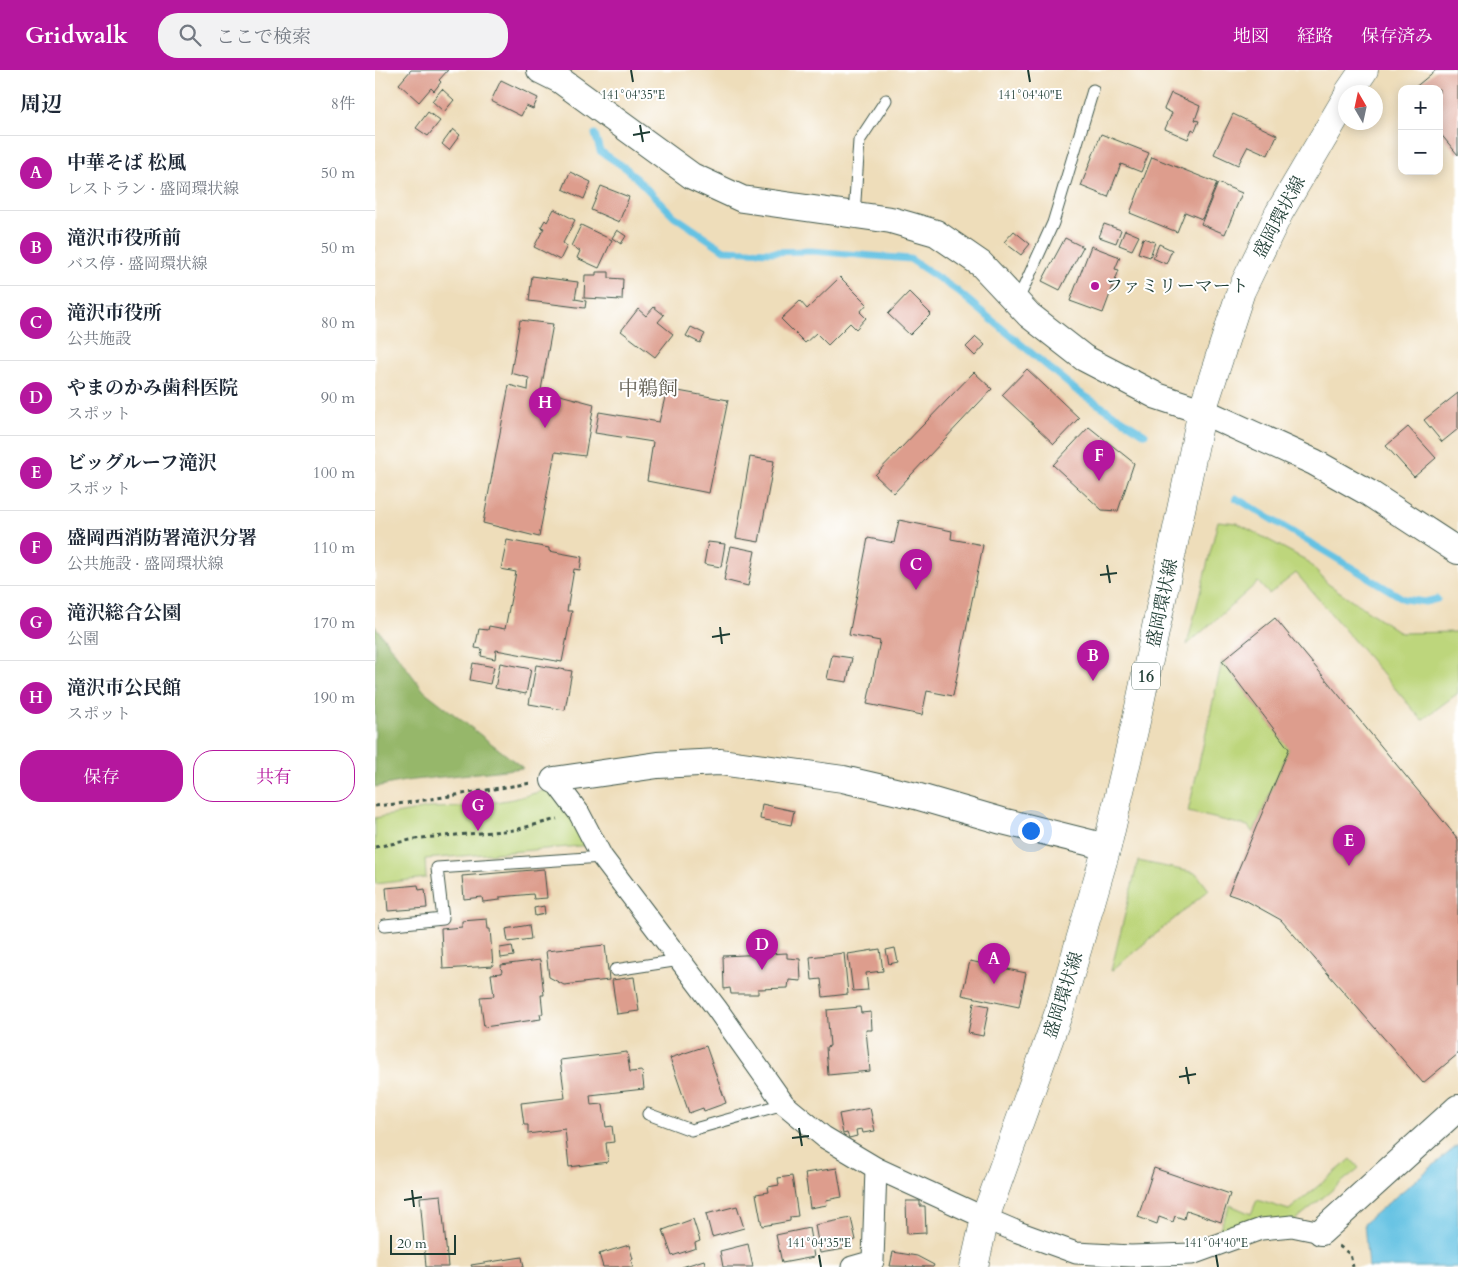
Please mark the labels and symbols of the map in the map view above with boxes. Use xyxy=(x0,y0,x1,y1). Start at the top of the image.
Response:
north arrow xyxy=(1338,85,1383,130)
text: 141°04'35"E xyxy=(601,87,665,103)
text: 141°04'40"E xyxy=(998,87,1062,103)
street label: 盛岡環状線 xyxy=(1247,172,1312,263)
place label: ファミリーマート xyxy=(1105,274,1249,299)
marker: ファミリーマート xyxy=(1089,280,1101,292)
district label: 中鵜飼 xyxy=(618,375,678,402)
pin: H xyxy=(529,387,561,428)
pin: F xyxy=(1083,440,1115,481)
pin: C xyxy=(900,549,932,590)
street label: 盛岡環状線 xyxy=(1141,556,1184,650)
pin: B xyxy=(1077,640,1109,681)
road number: 16 xyxy=(1132,662,1160,690)
pin: G xyxy=(462,790,494,831)
your location xyxy=(1018,818,1044,844)
pin: E xyxy=(1333,825,1365,866)
pin: D xyxy=(746,929,778,970)
pin: A xyxy=(978,943,1010,984)
street label: 盛岡環状線 xyxy=(1038,948,1089,1042)
scale bar xyxy=(390,1232,456,1255)
text: 141°04'35"E xyxy=(787,1235,851,1251)
text: 141°04'40"E xyxy=(1184,1235,1248,1251)

